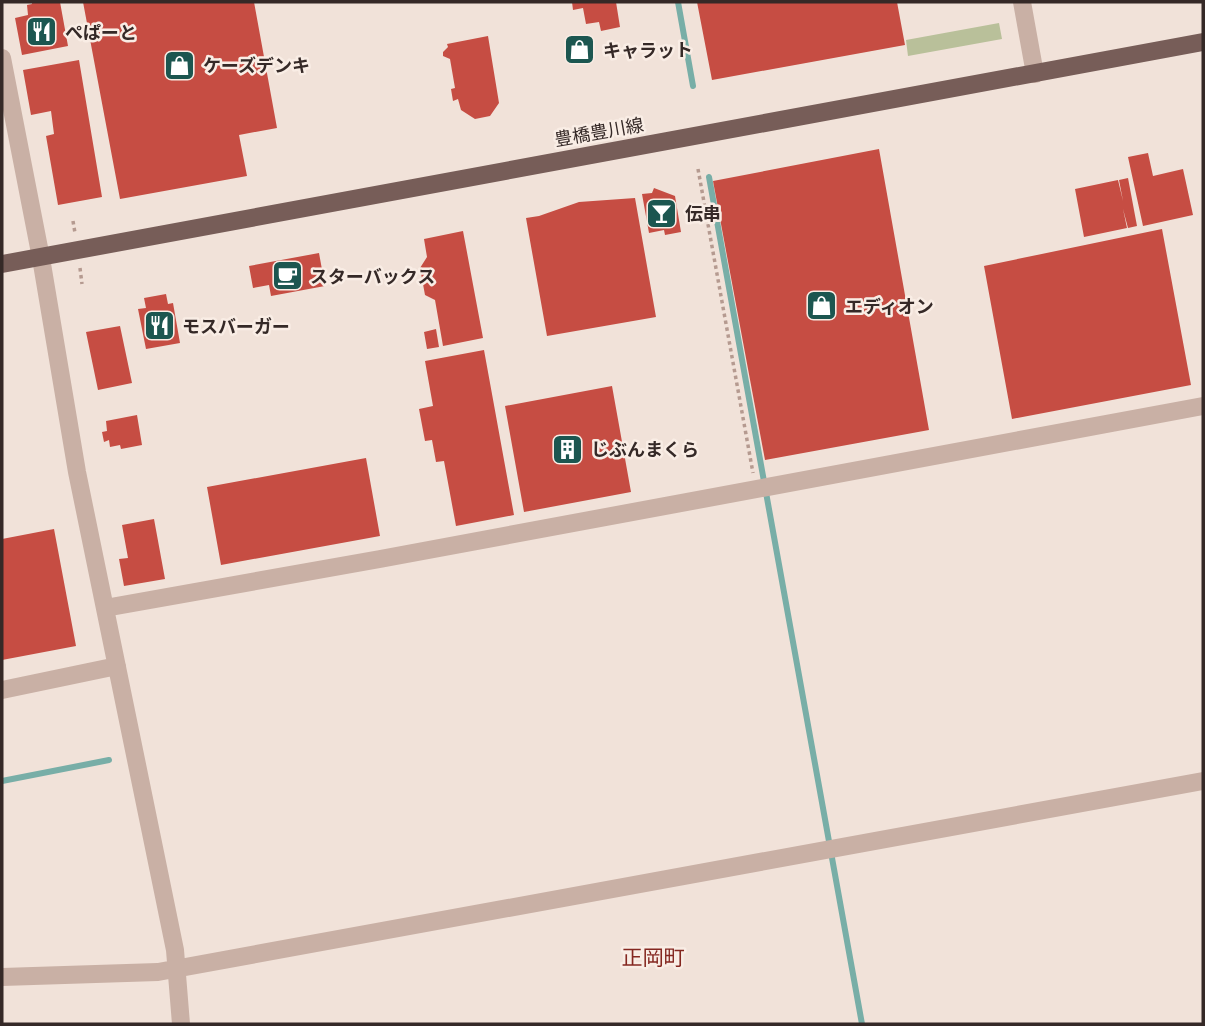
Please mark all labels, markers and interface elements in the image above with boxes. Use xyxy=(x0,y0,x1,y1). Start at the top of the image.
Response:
restaurant icon: ぺぱーと xyxy=(25,15,59,49)
place label: ぺぱーと xyxy=(65,19,137,46)
shop icon: キャラット xyxy=(563,33,597,67)
place label: キャラット xyxy=(603,37,693,64)
shop icon: ケーズデンキ xyxy=(163,48,197,82)
place label: ケーズデンキ xyxy=(203,52,310,79)
street label: 豊橋豊川線 xyxy=(552,111,646,153)
bar icon: 伝串 xyxy=(645,196,679,230)
place label: 伝串 xyxy=(685,200,721,227)
cafe icon: スターバックス xyxy=(270,259,304,293)
place label: スターバックス xyxy=(310,263,435,290)
shop icon: エディオン xyxy=(805,289,839,323)
place label: エディオン xyxy=(845,293,934,320)
restaurant icon: モスバーガー xyxy=(142,309,176,343)
place label: モスバーガー xyxy=(182,313,290,340)
building icon: じぶんまくら xyxy=(551,432,585,466)
place label: じぶんまくら xyxy=(591,436,699,463)
district label: 正岡町 xyxy=(622,941,685,973)

